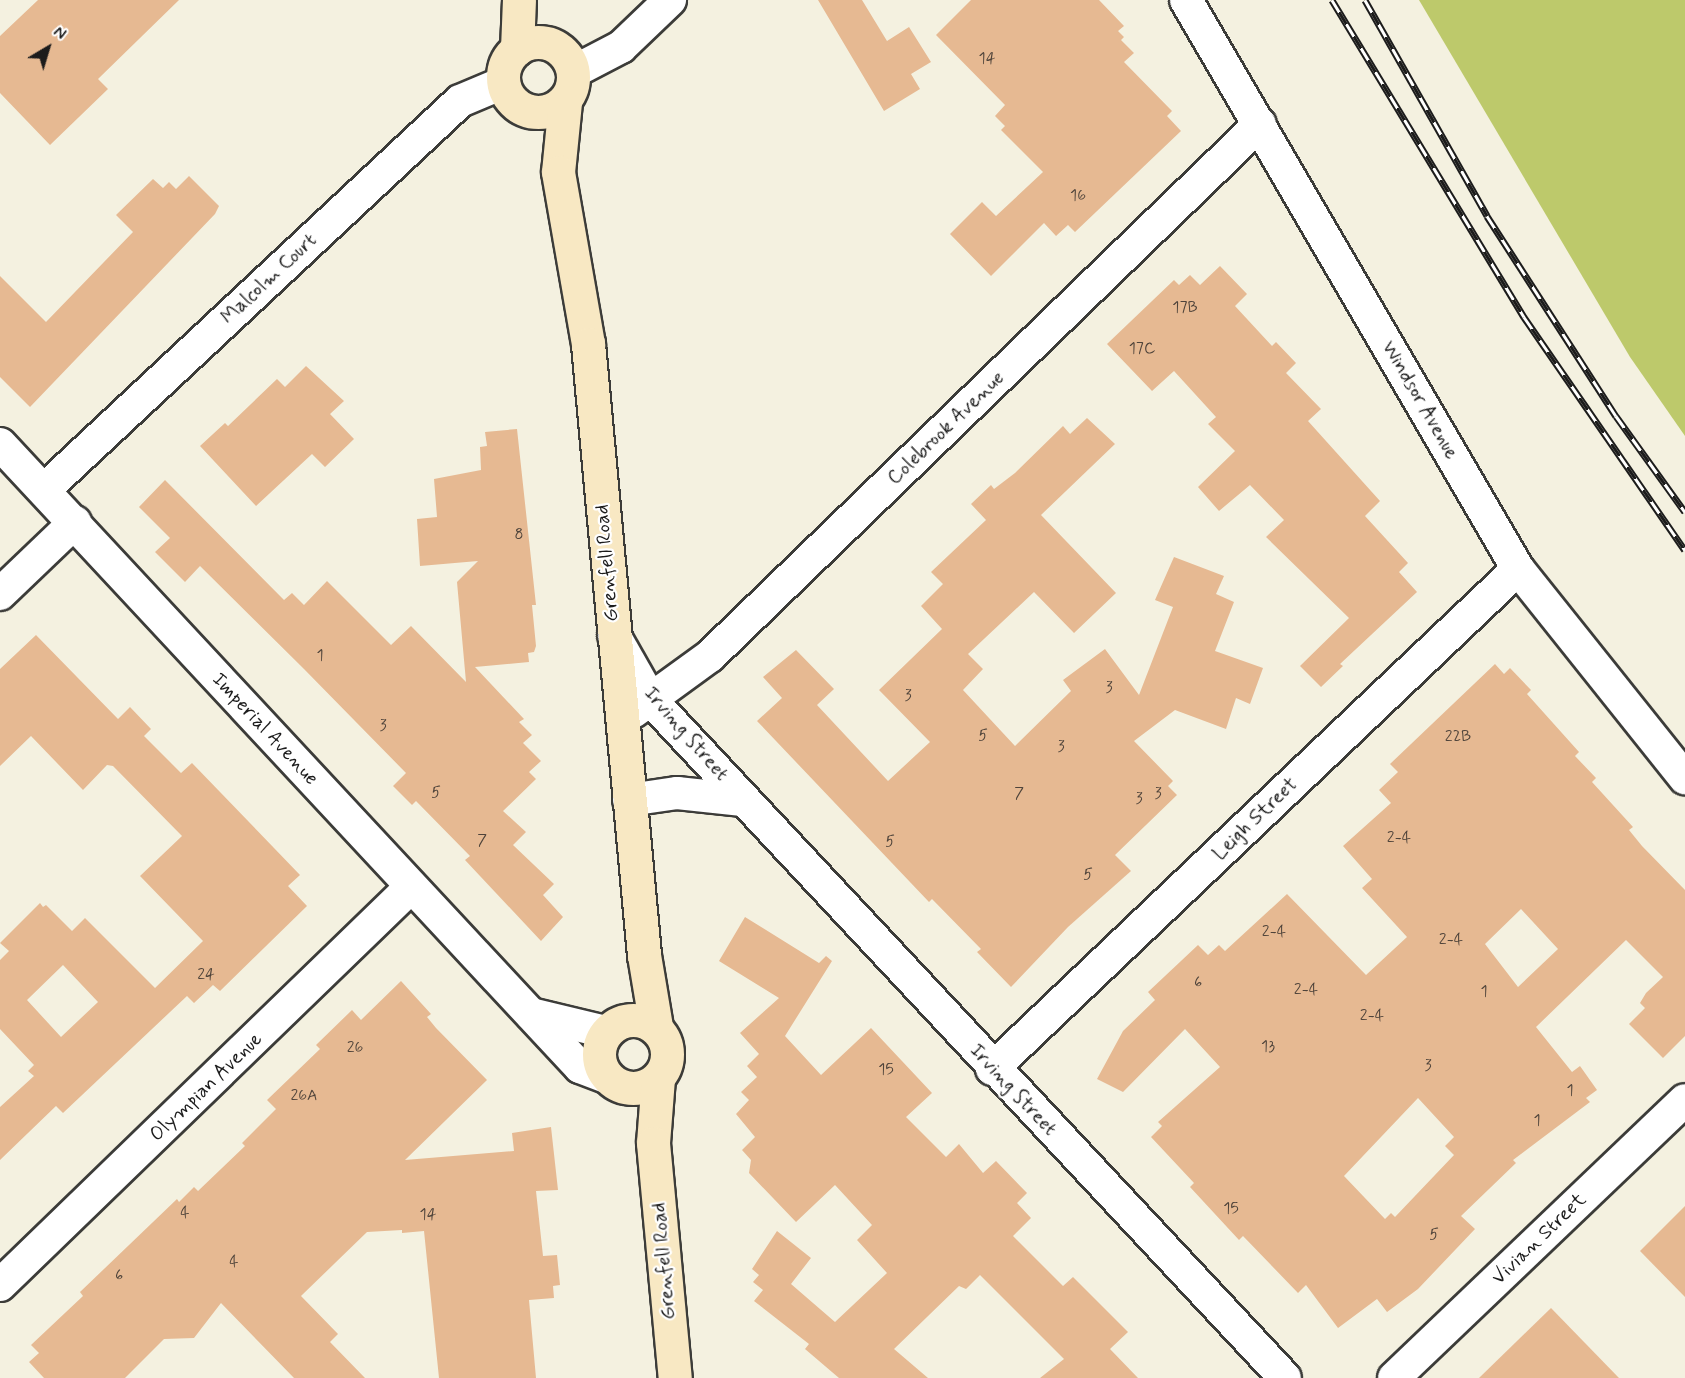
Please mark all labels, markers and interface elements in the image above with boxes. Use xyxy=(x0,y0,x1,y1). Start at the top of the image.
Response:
north arrow xyxy=(18,18,78,78)
text: N xyxy=(49,22,70,45)
house number: 14 xyxy=(979,49,995,69)
house number: 16 xyxy=(1070,186,1086,206)
street label: Malcolm Court xyxy=(215,227,323,331)
house number: 17B xyxy=(1172,298,1198,318)
street label: Windsor Avenue xyxy=(1375,334,1465,466)
house number: 17C xyxy=(1129,339,1155,359)
street label: Colebrook Avenue xyxy=(883,367,1009,489)
street label: Grenfell Road xyxy=(590,503,624,623)
house number: 8 xyxy=(514,525,524,545)
house number: 1 xyxy=(316,646,324,666)
street label: Imperial Avenue xyxy=(208,669,322,789)
house number: 3 xyxy=(1105,678,1113,698)
street label: Irving Street xyxy=(637,681,735,787)
house number: 3 xyxy=(904,686,912,706)
house number: 3 xyxy=(379,716,387,736)
house number: 5 xyxy=(978,726,988,746)
house number: 22B xyxy=(1445,727,1471,747)
house number: 3 xyxy=(1057,737,1065,757)
street label: Leigh Street xyxy=(1208,773,1302,865)
house number: 5 xyxy=(431,783,441,803)
house number: 7 xyxy=(1014,784,1024,804)
house number: 3 xyxy=(1154,784,1162,804)
house number: 3 xyxy=(1135,789,1143,809)
house number: 2-4 xyxy=(1387,828,1411,848)
house number: 7 xyxy=(477,831,487,851)
house number: 5 xyxy=(885,832,895,852)
house number: 5 xyxy=(1083,865,1093,885)
house number: 2-4 xyxy=(1262,922,1286,942)
house number: 2-4 xyxy=(1439,930,1463,950)
house number: 24 xyxy=(197,965,215,985)
house number: 6 xyxy=(1194,973,1202,993)
house number: 2-4 xyxy=(1294,980,1318,1000)
house number: 1 xyxy=(1480,982,1488,1002)
house number: 2-4 xyxy=(1360,1006,1384,1026)
street label: Olympian Avenue xyxy=(143,1026,269,1148)
house number: 13 xyxy=(1261,1037,1275,1057)
house number: 26 xyxy=(347,1038,363,1058)
street label: Irving Street xyxy=(963,1038,1063,1142)
house number: 3 xyxy=(1424,1056,1432,1076)
house number: 15 xyxy=(878,1060,894,1080)
house number: 1 xyxy=(1566,1081,1574,1101)
house number: 26A xyxy=(290,1086,318,1106)
house number: 1 xyxy=(1533,1111,1541,1131)
street label: Vivian Street xyxy=(1487,1188,1591,1290)
house number: 15 xyxy=(1223,1199,1239,1219)
street label: Grenfell Road xyxy=(647,1201,681,1321)
house number: 4 xyxy=(180,1203,190,1223)
house number: 14 xyxy=(420,1205,436,1225)
house number: 5 xyxy=(1429,1225,1439,1245)
house number: 4 xyxy=(229,1252,239,1272)
house number: 6 xyxy=(115,1266,123,1286)

